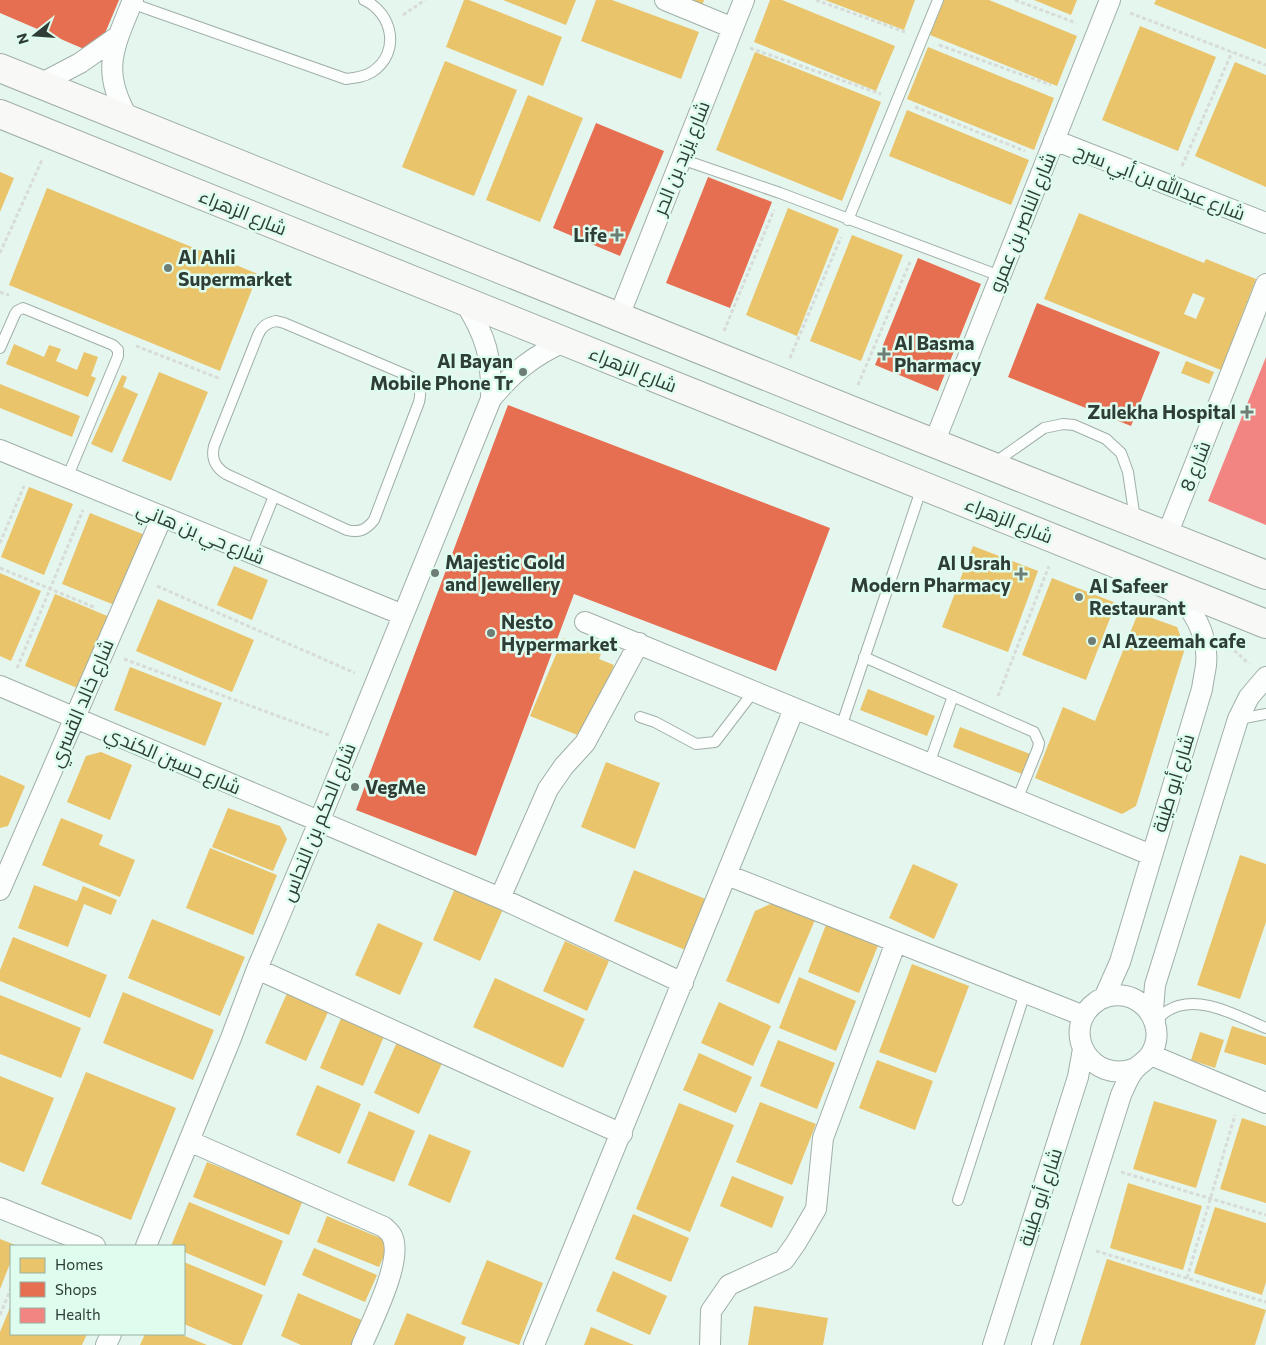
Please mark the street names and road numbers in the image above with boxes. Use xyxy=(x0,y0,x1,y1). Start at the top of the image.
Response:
street label: شارع يزيد بن الحر xyxy=(647,97,717,220)
street label: شارع عبدالله بن أبي سرح xyxy=(1070,138,1249,228)
street label: شارع الناصر بن عمرو xyxy=(983,149,1063,296)
street label: شارع الزهراء xyxy=(195,184,290,242)
street label: شارع الزهراء xyxy=(585,341,680,399)
street label: شارع 8 xyxy=(1174,437,1217,495)
street label: شارع الزهراء xyxy=(961,492,1056,550)
street label: شارع حي بن هاني xyxy=(132,496,269,572)
street label: شارع خالد القسري xyxy=(43,635,122,772)
street label: شارع حسين الكندي xyxy=(100,721,245,802)
street label: شارع أبو طينة xyxy=(1147,731,1201,836)
street label: شارع الحكم بن النحاس xyxy=(275,739,363,906)
street label: شارع أبو طينة xyxy=(1013,1145,1069,1250)

